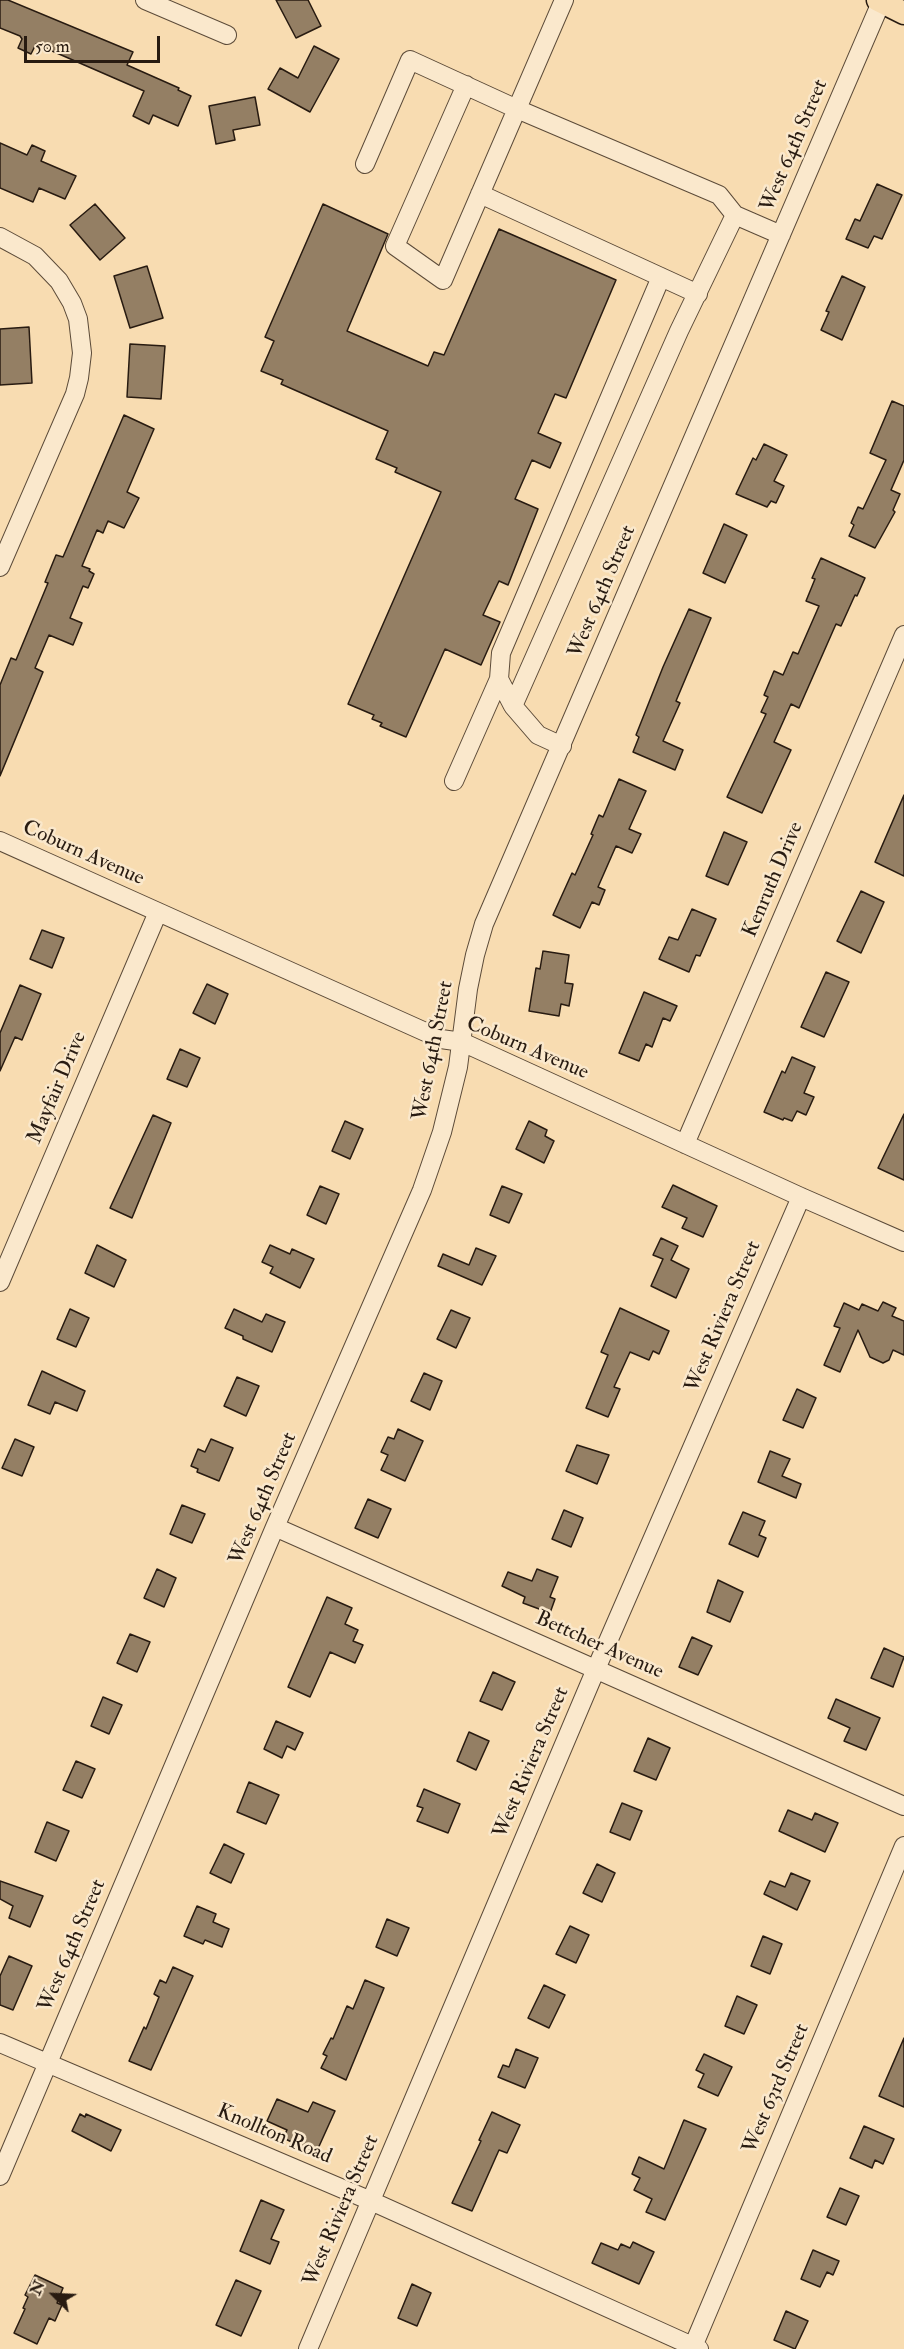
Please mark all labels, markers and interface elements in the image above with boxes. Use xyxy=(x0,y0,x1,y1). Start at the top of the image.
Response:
scale bar xyxy=(27,24,164,62)
text: 50 m xyxy=(35,35,70,58)
street label: West 64th Street xyxy=(756,76,834,216)
street label: West 64th Street xyxy=(564,522,642,662)
street label: Coburn Avenue xyxy=(18,816,148,892)
street label: Kenruth Drive xyxy=(738,818,810,942)
street label: West 64th Street xyxy=(408,979,460,1123)
street label: Coburn Avenue xyxy=(462,1012,592,1086)
street label: Mayfair Drive xyxy=(23,1028,93,1148)
street label: West Riviera Street xyxy=(681,1237,767,1397)
street label: West 64th Street xyxy=(225,1429,303,1569)
street label: Bettcher Avenue xyxy=(531,1607,667,1685)
street label: West Riviera Street xyxy=(489,1683,575,1843)
street label: West 64th Street xyxy=(34,1876,112,2016)
street label: West 63rd Street xyxy=(738,2020,816,2158)
street label: Knollton Road xyxy=(213,2100,335,2170)
street label: West Riviera Street xyxy=(299,2131,385,2291)
north arrow xyxy=(24,2265,84,2325)
text: N xyxy=(26,2277,50,2298)

